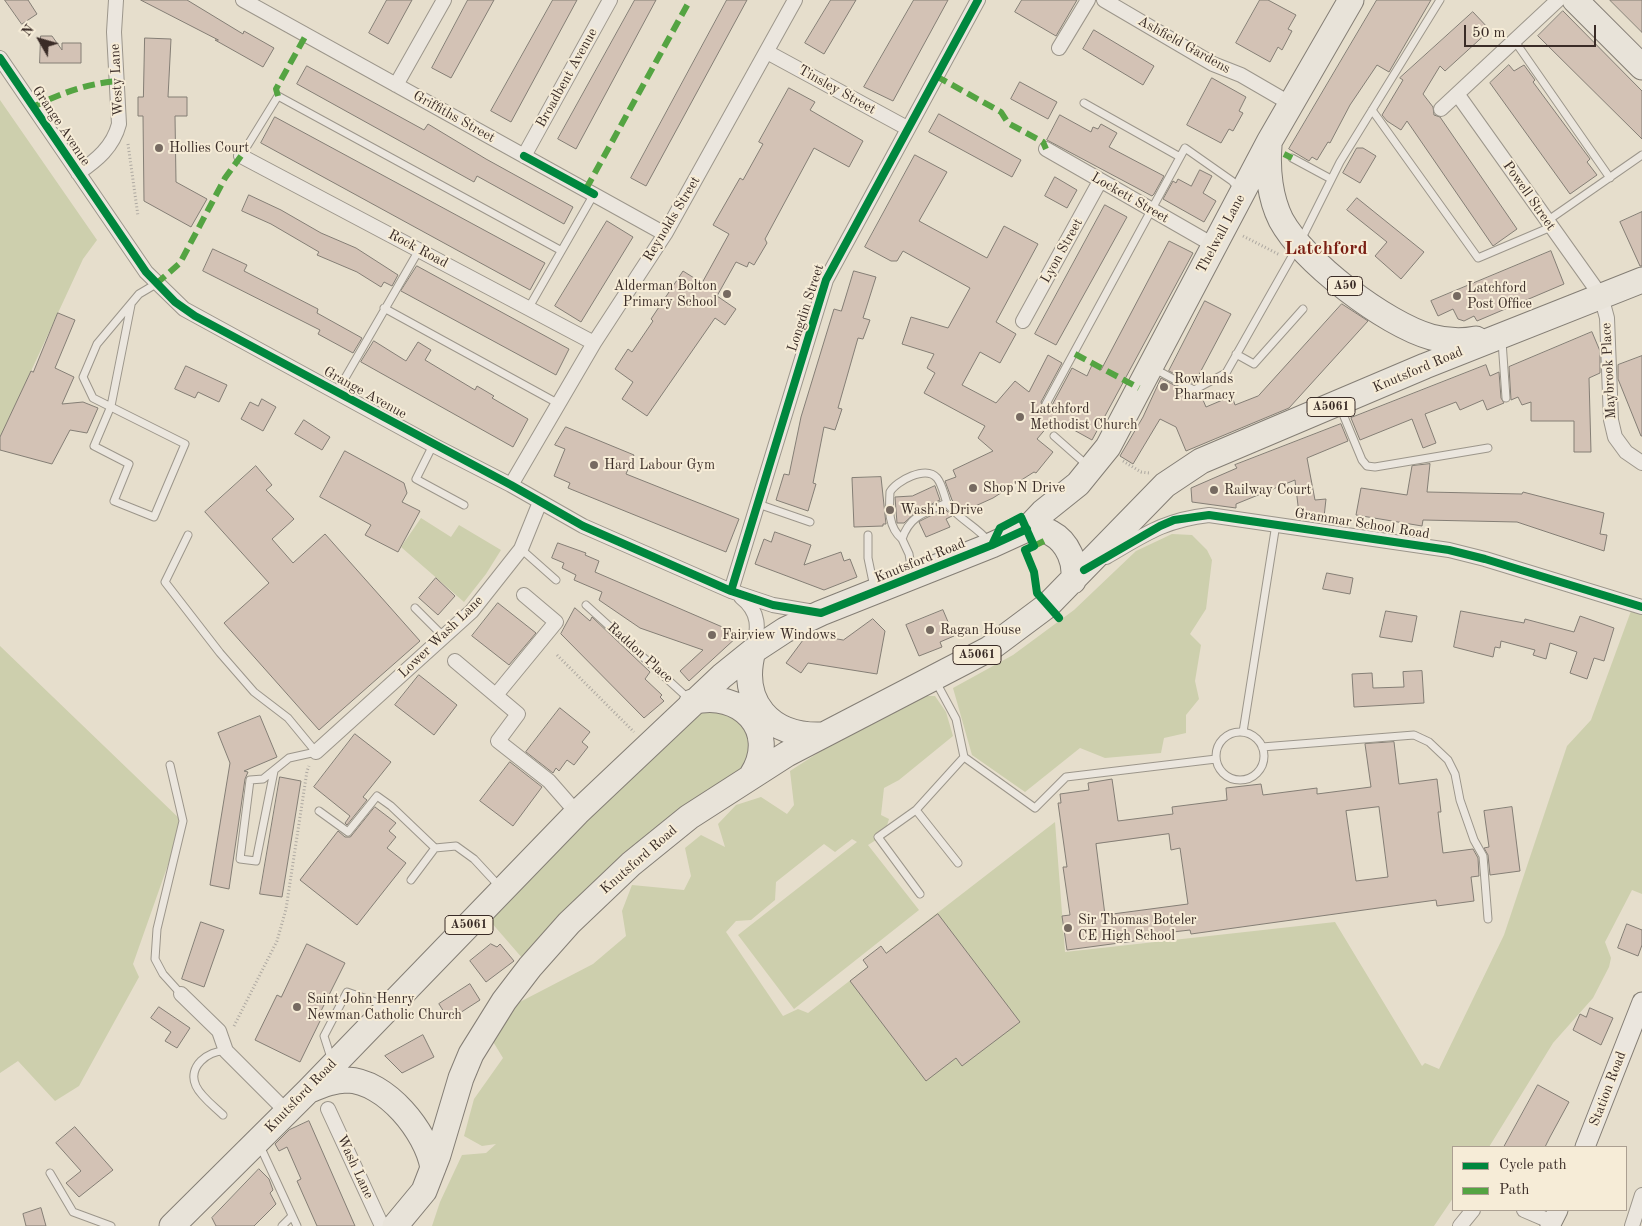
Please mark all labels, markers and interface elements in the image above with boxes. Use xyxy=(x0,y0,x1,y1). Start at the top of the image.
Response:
street label: Ashfield Gardens xyxy=(1135,13,1233,77)
north arrow xyxy=(15,15,65,65)
scale bar xyxy=(1467,15,1600,47)
text: N xyxy=(19,22,37,39)
street label: Broadbent Avenue xyxy=(533,25,601,131)
text: 50 m xyxy=(1472,26,1506,41)
street label: Westy Lane xyxy=(107,43,127,117)
street label: Tinsley Street xyxy=(795,62,879,118)
street label: Grange Avenue xyxy=(28,83,94,169)
street label: Griffiths Street xyxy=(410,88,498,146)
place label: Hollies Court xyxy=(169,140,249,156)
marker: Hollies Court xyxy=(153,142,165,154)
street label: Powell Street xyxy=(1499,158,1559,234)
street label: Lockett Street xyxy=(1088,169,1172,227)
street label: Reynolds Street xyxy=(640,173,704,265)
street label: Thelwall Lane xyxy=(1193,192,1249,276)
street label: Lyon Street xyxy=(1037,216,1087,286)
street label: Rock Road xyxy=(385,226,451,272)
district label: Latchford xyxy=(1284,238,1368,260)
street label: Longdin Street xyxy=(784,262,828,354)
road number: A50 xyxy=(1328,276,1362,296)
place label: Alderman Bolton Primary School xyxy=(614,278,717,310)
place label: Latchford Post Office xyxy=(1467,280,1532,312)
marker: Alderman Bolton Primary School xyxy=(721,288,733,300)
marker: Latchford Post Office xyxy=(1451,290,1463,302)
street label: Maybrook Place xyxy=(1598,322,1620,420)
street label: Knutsford Road xyxy=(1370,343,1466,397)
street label: Grange Avenue xyxy=(320,363,410,423)
place label: Rowlands Pharmacy xyxy=(1174,371,1235,404)
marker: Rowlands Pharmacy xyxy=(1158,381,1170,393)
road number: A5061 xyxy=(1307,398,1355,417)
place label: Latchford Methodist Church xyxy=(1030,401,1138,434)
marker: Latchford Methodist Church xyxy=(1014,411,1026,423)
place label: Hard Labour Gym xyxy=(604,457,715,473)
marker: Hard Labour Gym xyxy=(588,459,600,471)
place label: Shop'N Drive xyxy=(983,480,1065,496)
marker: Shop'N Drive xyxy=(967,482,979,494)
place label: Railway Court xyxy=(1224,482,1311,498)
marker: Railway Court xyxy=(1208,484,1220,496)
place label: Wash'n Drive xyxy=(900,502,983,518)
marker: Wash'n Drive xyxy=(884,504,896,516)
street label: Grammar School Road xyxy=(1293,505,1431,543)
street label: Knutsford Road xyxy=(872,535,968,587)
street label: Lower Wash Lane xyxy=(395,592,487,682)
street label: Raddon Place xyxy=(604,619,676,687)
place label: Ragan House xyxy=(940,622,1021,638)
marker: Ragan House xyxy=(924,624,936,636)
place label: Fairview Windows xyxy=(722,627,836,643)
marker: Fairview Windows xyxy=(706,629,718,641)
road number: A5061 xyxy=(953,646,1001,664)
street label: Knutsford Road xyxy=(597,822,681,898)
place label: Sir Thomas Boteler CE High School xyxy=(1078,912,1197,944)
road number: A5061 xyxy=(445,916,493,934)
marker: Sir Thomas Boteler CE High School xyxy=(1062,922,1074,934)
place label: Saint John Henry Newman Catholic Church xyxy=(307,991,462,1024)
marker: Saint John Henry Newman Catholic Church xyxy=(291,1001,303,1013)
street label: Station Road xyxy=(1586,1049,1630,1129)
street label: Knutsford Road xyxy=(262,1056,340,1136)
street label: Wash Lane xyxy=(333,1132,377,1202)
legend xyxy=(1452,1146,1627,1211)
text: Cycle path xyxy=(1499,1158,1567,1173)
text: Path xyxy=(1499,1183,1529,1198)

